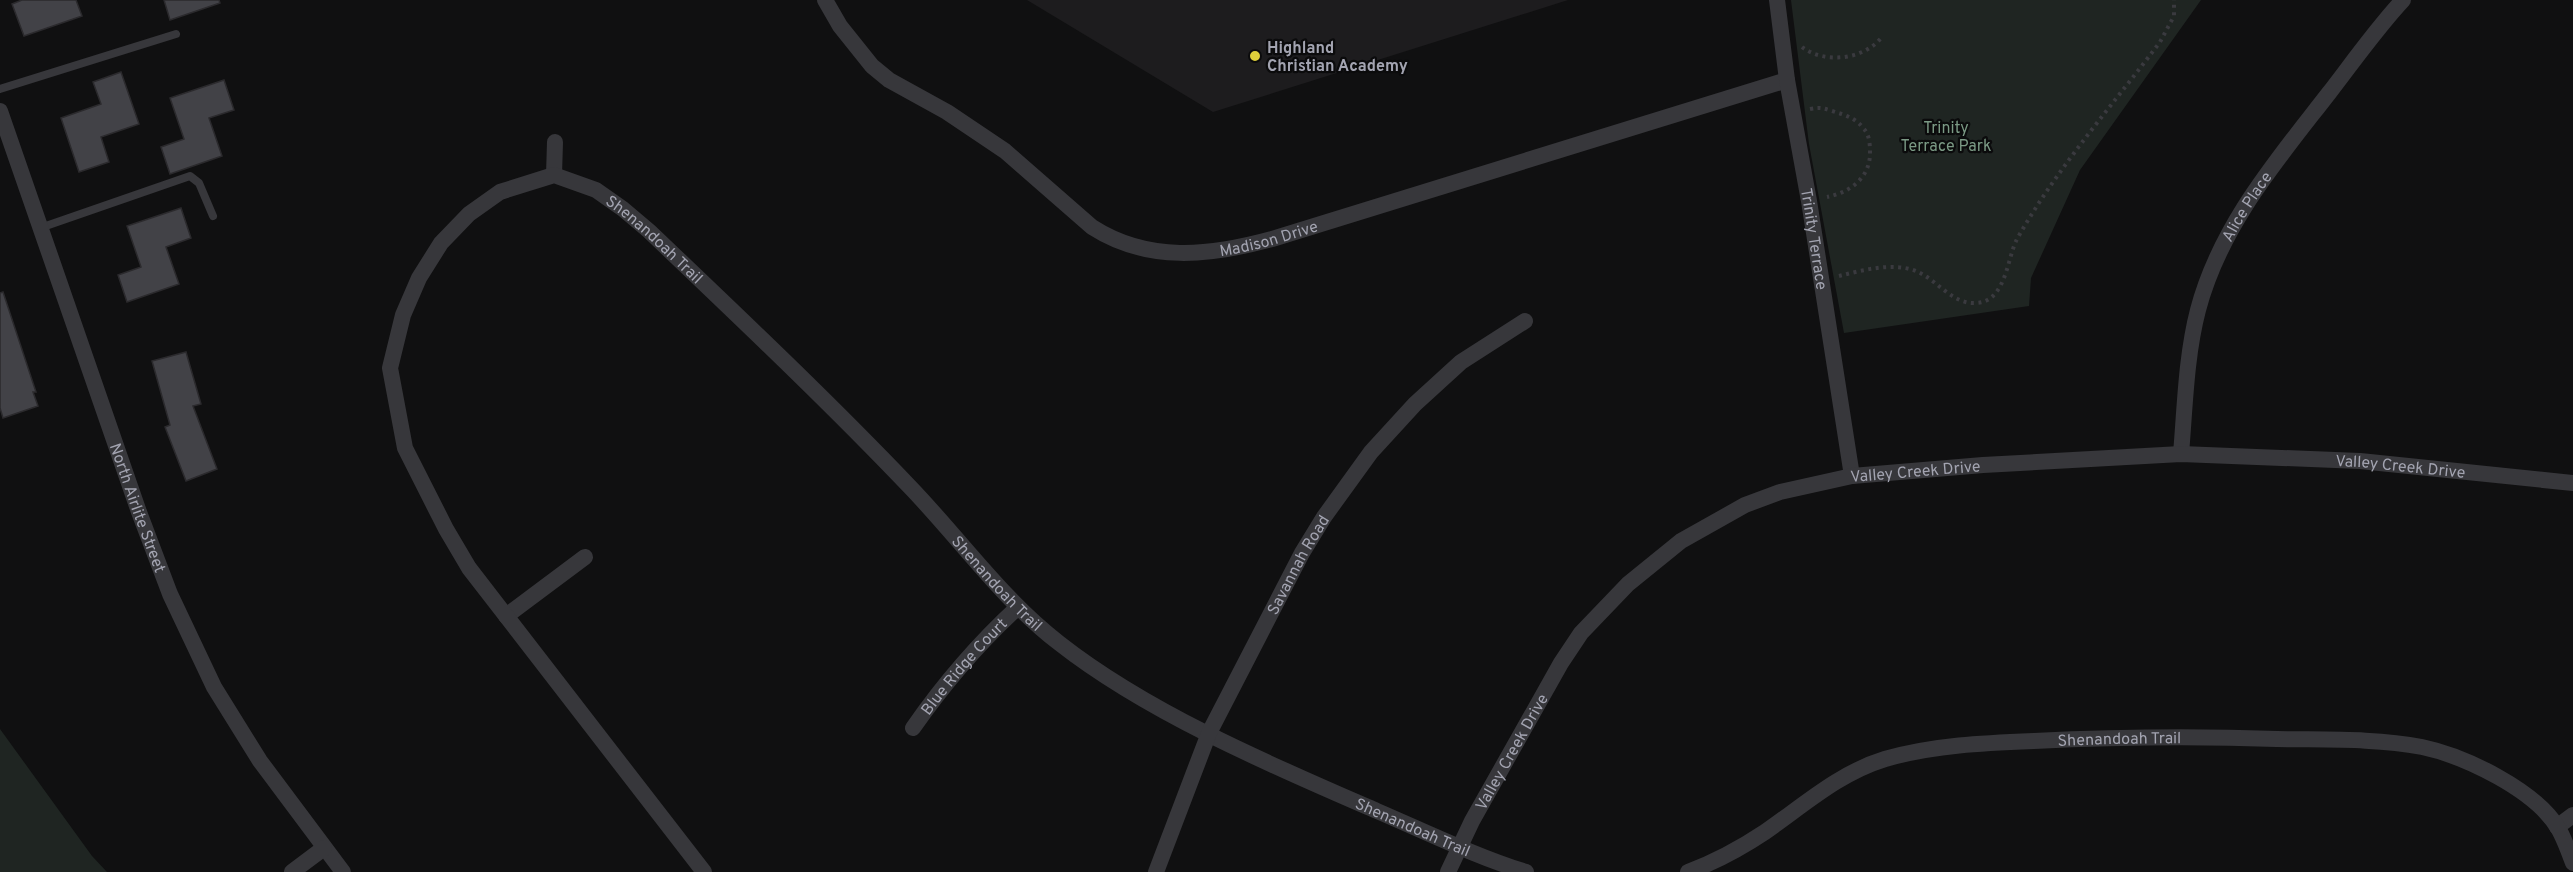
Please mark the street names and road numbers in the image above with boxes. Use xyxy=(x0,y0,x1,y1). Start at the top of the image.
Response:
street label: Alice Place xyxy=(2218,168,2277,246)
street label: Trinity Terrace xyxy=(1795,187,1831,292)
street label: Shenandoah Trail xyxy=(601,192,706,289)
street label: Madison Drive xyxy=(1218,217,1321,262)
street label: North Airlite Street xyxy=(104,441,169,576)
street label: Valley Creek Drive xyxy=(2335,452,2466,484)
street label: Valley Creek Drive xyxy=(1850,457,1981,488)
street label: Savannah Road xyxy=(1264,512,1335,619)
street label: Shenandoah Trail xyxy=(946,532,1046,637)
street label: Blue Ridge Court xyxy=(918,615,1012,720)
street label: Valley Creek Drive xyxy=(1472,691,1554,814)
street label: Shenandoah Trail xyxy=(2057,729,2181,752)
street label: Shenandoah Trail xyxy=(1352,795,1473,862)

